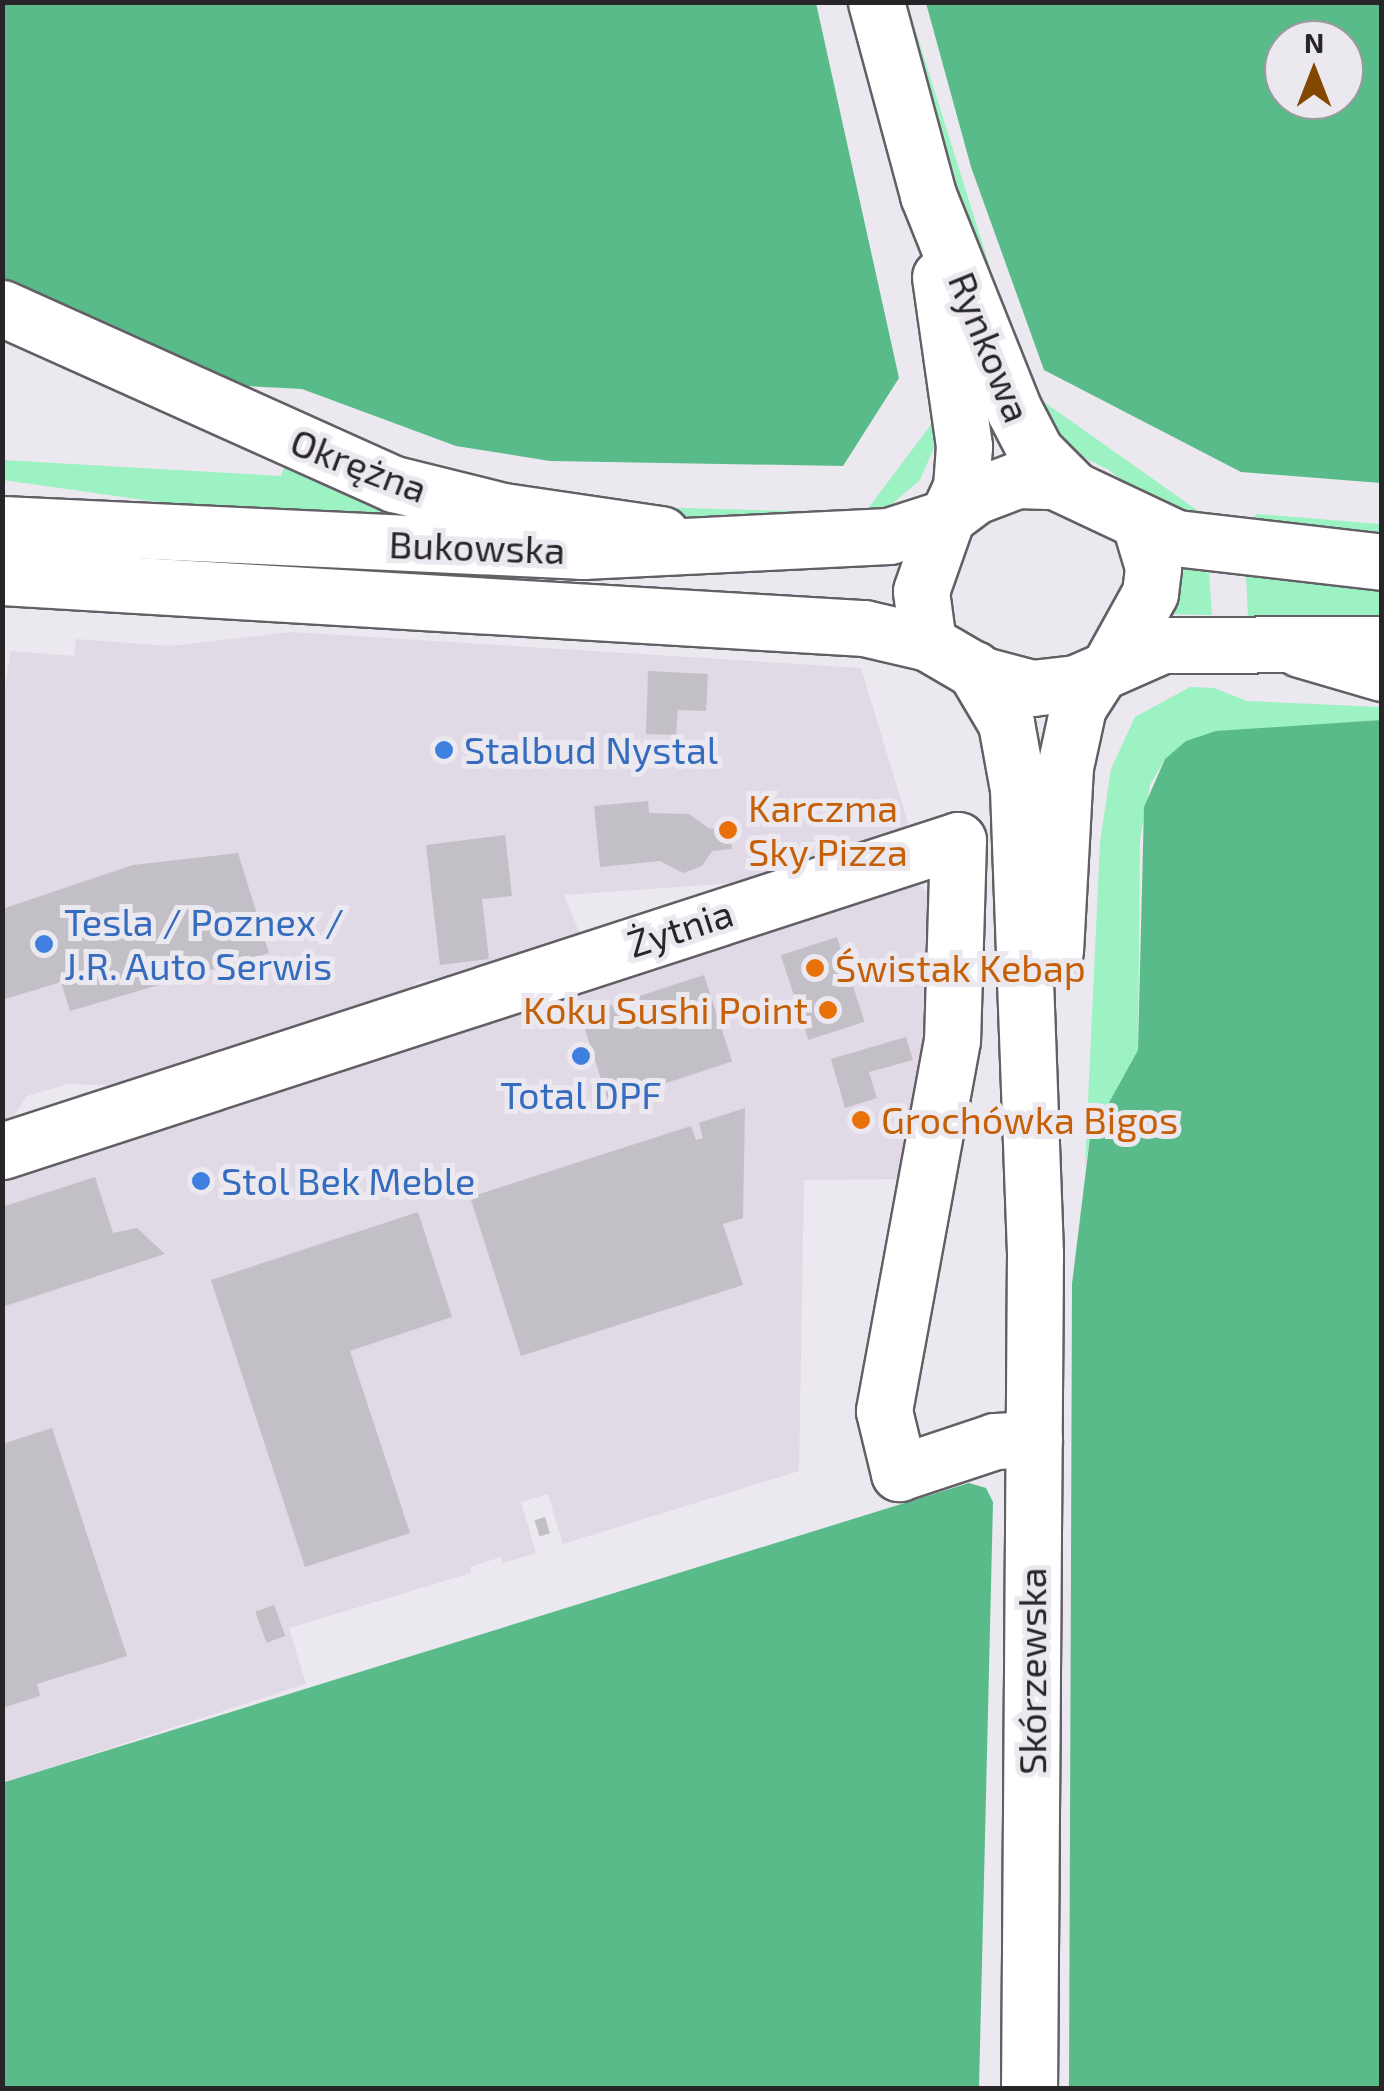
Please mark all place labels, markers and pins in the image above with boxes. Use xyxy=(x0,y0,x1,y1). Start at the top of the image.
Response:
place label: Stalbud Nystal xyxy=(464,727,718,773)
marker: Stalbud Nystal xyxy=(433,739,455,761)
place label: Karczma Sky Pizza xyxy=(748,785,909,874)
marker: Karczma Sky Pizza xyxy=(717,819,739,841)
place label: Tesla / Poznex / J.R. Auto Serwis xyxy=(64,899,344,988)
marker: Tesla / Poznex / J.R. Auto Serwis xyxy=(33,933,55,955)
place label: Świstak Kebap xyxy=(835,945,1086,991)
marker: Świstak Kebap xyxy=(804,957,826,979)
place label: Koku Sushi Point xyxy=(523,987,808,1033)
marker: Koku Sushi Point xyxy=(817,999,839,1021)
marker: Total DPF xyxy=(570,1045,592,1067)
place label: Total DPF xyxy=(500,1072,662,1118)
place label: Grochówka Bigos xyxy=(881,1097,1178,1143)
marker: Grochówka Bigos xyxy=(850,1109,872,1131)
place label: Stol Bek Meble xyxy=(221,1158,477,1204)
marker: Stol Bek Meble xyxy=(190,1170,212,1192)

